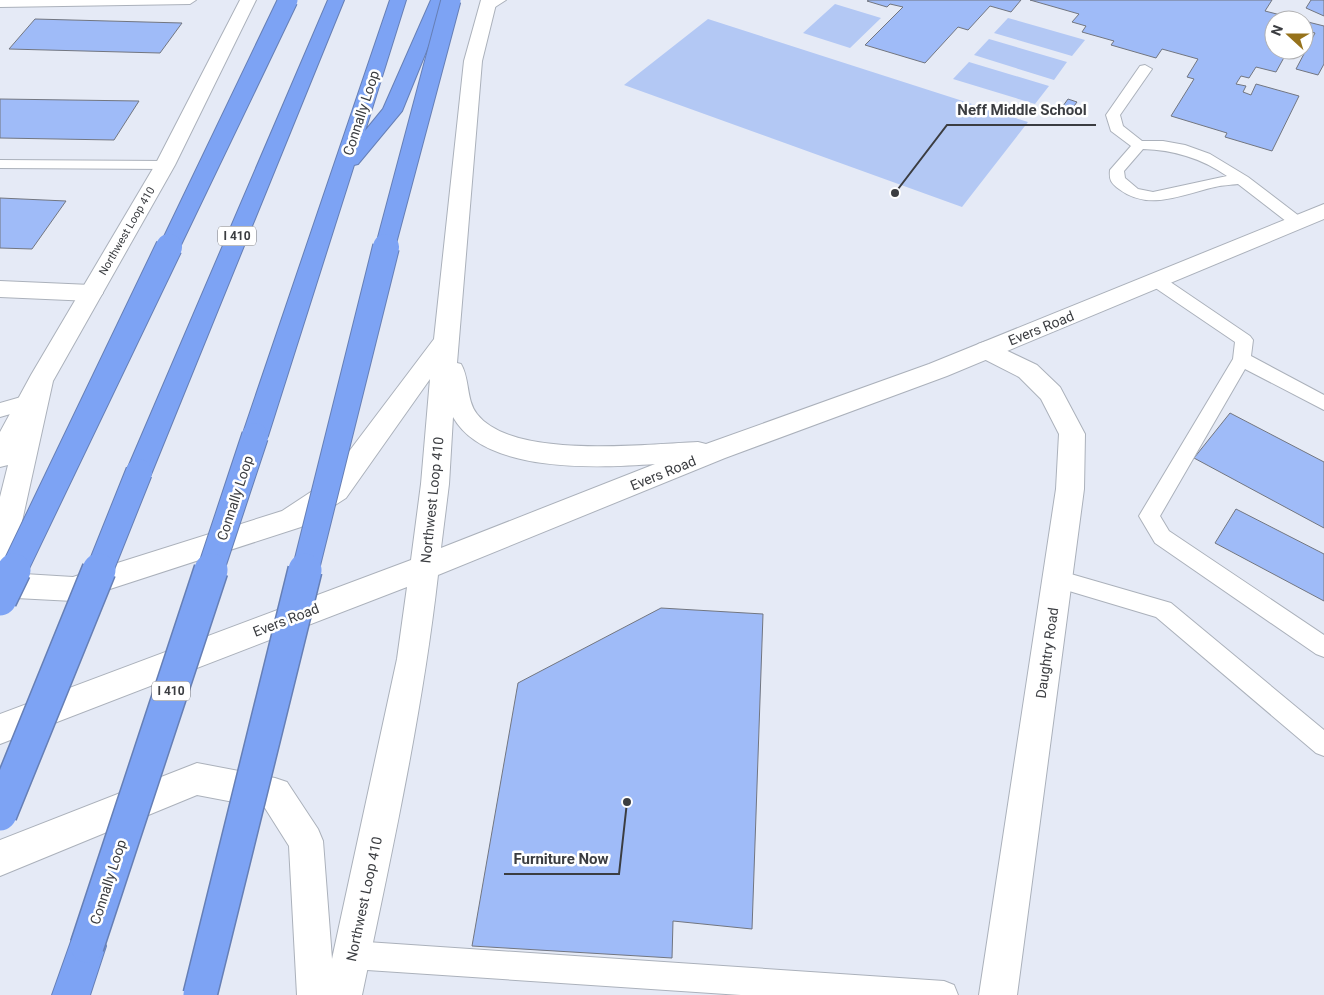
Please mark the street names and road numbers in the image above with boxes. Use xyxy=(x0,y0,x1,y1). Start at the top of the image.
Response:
street label: Connally Loop xyxy=(340,68,382,158)
street label: Northwest Loop 410 xyxy=(96,185,158,277)
road number: I 410 xyxy=(218,227,256,246)
street label: Evers Road xyxy=(1006,308,1076,348)
street label: Northwest Loop 410 xyxy=(417,436,447,564)
street label: Connally Loop xyxy=(214,453,256,543)
street label: Evers Road xyxy=(628,453,698,493)
street label: Evers Road xyxy=(251,600,321,640)
street label: Daughtry Road xyxy=(1033,606,1061,700)
road number: I 410 xyxy=(152,681,190,700)
street label: Northwest Loop 410 xyxy=(343,835,385,963)
street label: Connally Loop xyxy=(87,837,129,927)

